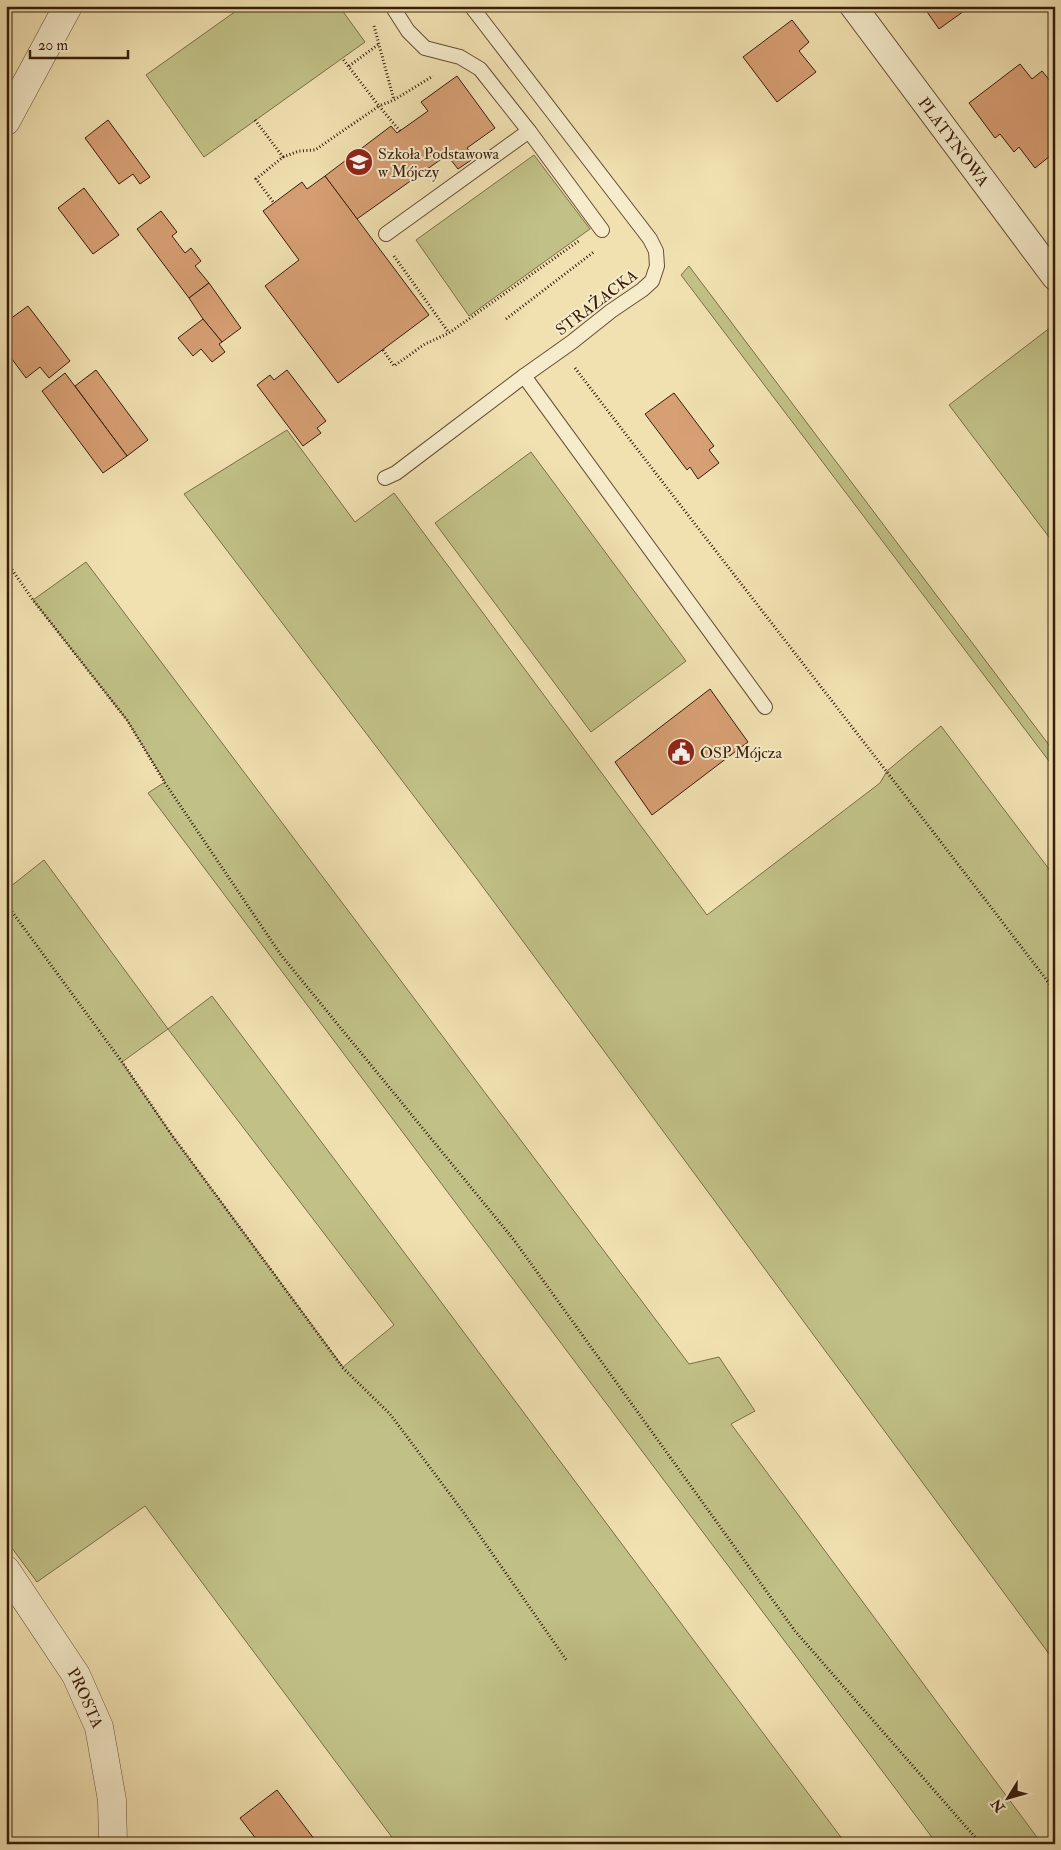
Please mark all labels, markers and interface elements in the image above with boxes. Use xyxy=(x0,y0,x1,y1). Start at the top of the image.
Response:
scale bar xyxy=(30,28,128,60)
text: 20 m xyxy=(38,36,68,55)
street label: PLATYNOWA xyxy=(913,93,993,191)
place label: Szkoła Podstawowa w Mójczy xyxy=(378,144,499,182)
school or university icon: Szkoła Podstawowa w Mójczy xyxy=(344,147,374,177)
street label: STRAŻACKA xyxy=(551,265,642,340)
public building icon: OSP Mójcza xyxy=(666,737,696,767)
place label: OSP Mójcza xyxy=(700,743,782,763)
street label: PROSTA xyxy=(63,1664,107,1731)
north arrow xyxy=(984,1772,1034,1822)
text: N xyxy=(987,1795,1009,1816)

